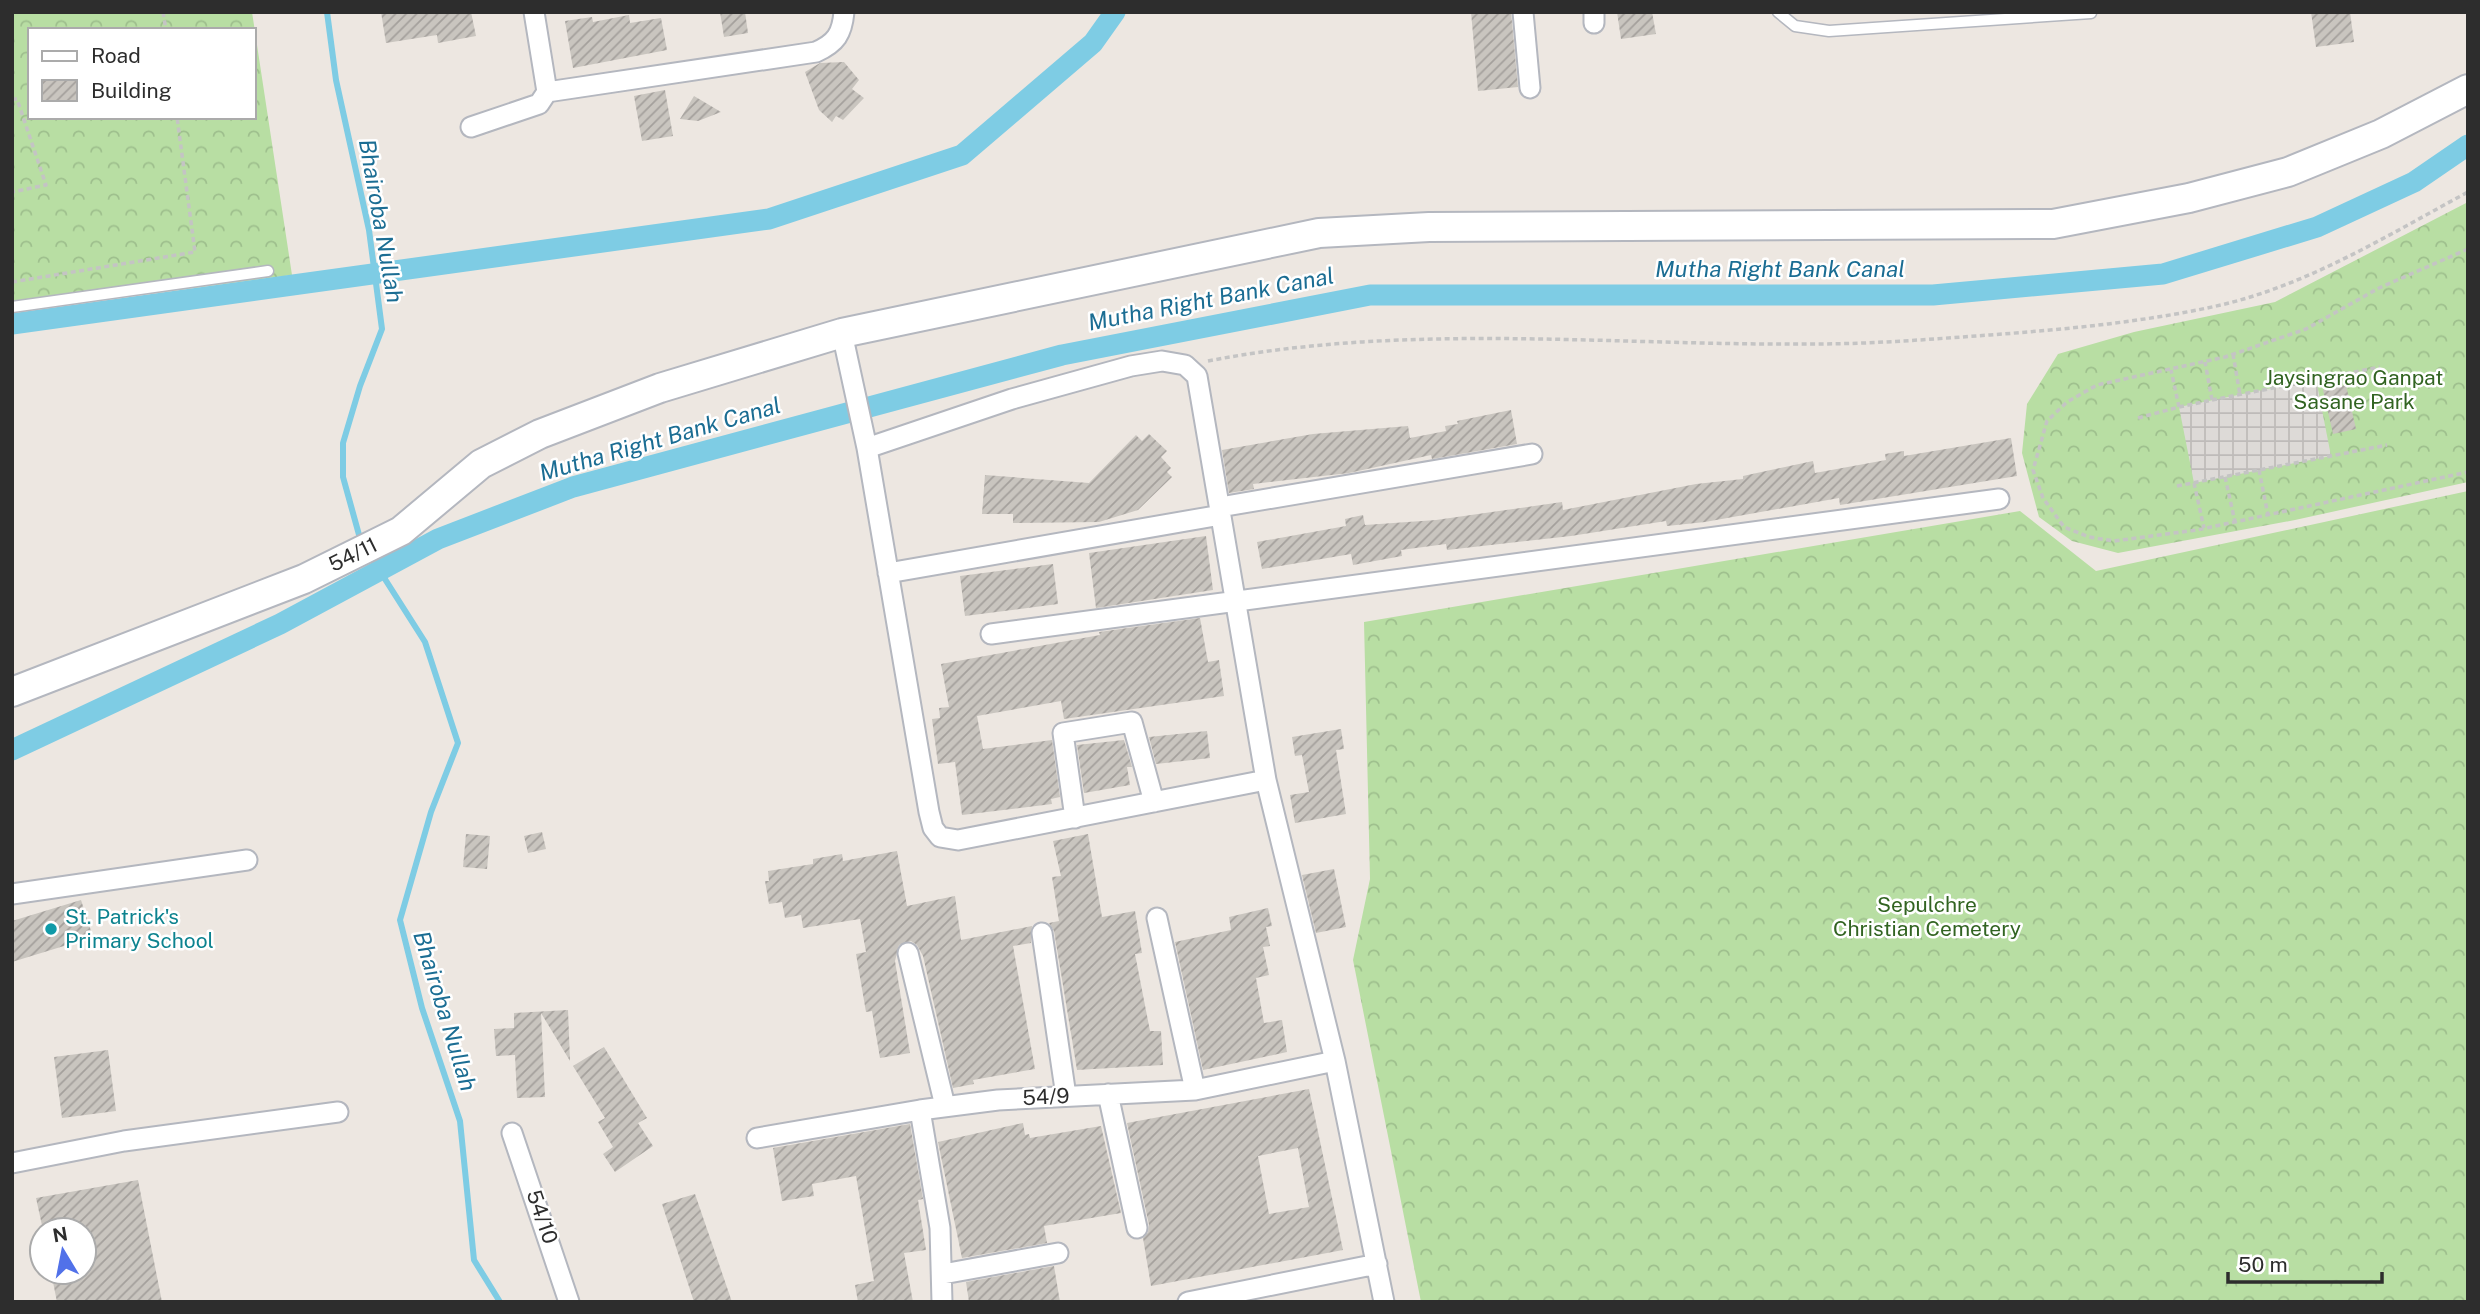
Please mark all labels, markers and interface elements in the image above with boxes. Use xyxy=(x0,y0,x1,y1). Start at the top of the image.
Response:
legend xyxy=(28,28,256,119)
text: Road xyxy=(91,43,141,68)
text: Building xyxy=(91,78,172,103)
water label: Bhairoba Nullah xyxy=(354,137,409,305)
water label: Mutha Right Bank Canal xyxy=(1655,255,1905,282)
water label: Mutha Right Bank Canal xyxy=(1086,261,1336,336)
park label: Jaysingrao Ganpat Sasane Park xyxy=(2265,365,2443,414)
water label: Mutha Right Bank Canal xyxy=(536,391,784,486)
street label: 54/11 xyxy=(325,532,381,577)
park label: Sepulchre Christian Cemetery xyxy=(1833,892,2021,941)
place label: St. Patrick's Primary School xyxy=(65,904,214,953)
marker: St. Patrick's Primary School xyxy=(43,921,59,937)
water label: Bhairoba Nullah xyxy=(408,928,483,1094)
street label: 54/9 xyxy=(1022,1083,1070,1110)
street label: 54/10 xyxy=(522,1187,563,1247)
north arrow xyxy=(28,1216,98,1286)
text: N xyxy=(51,1222,69,1246)
scale bar xyxy=(2228,1240,2382,1284)
text: 50 m xyxy=(2238,1252,2288,1277)

